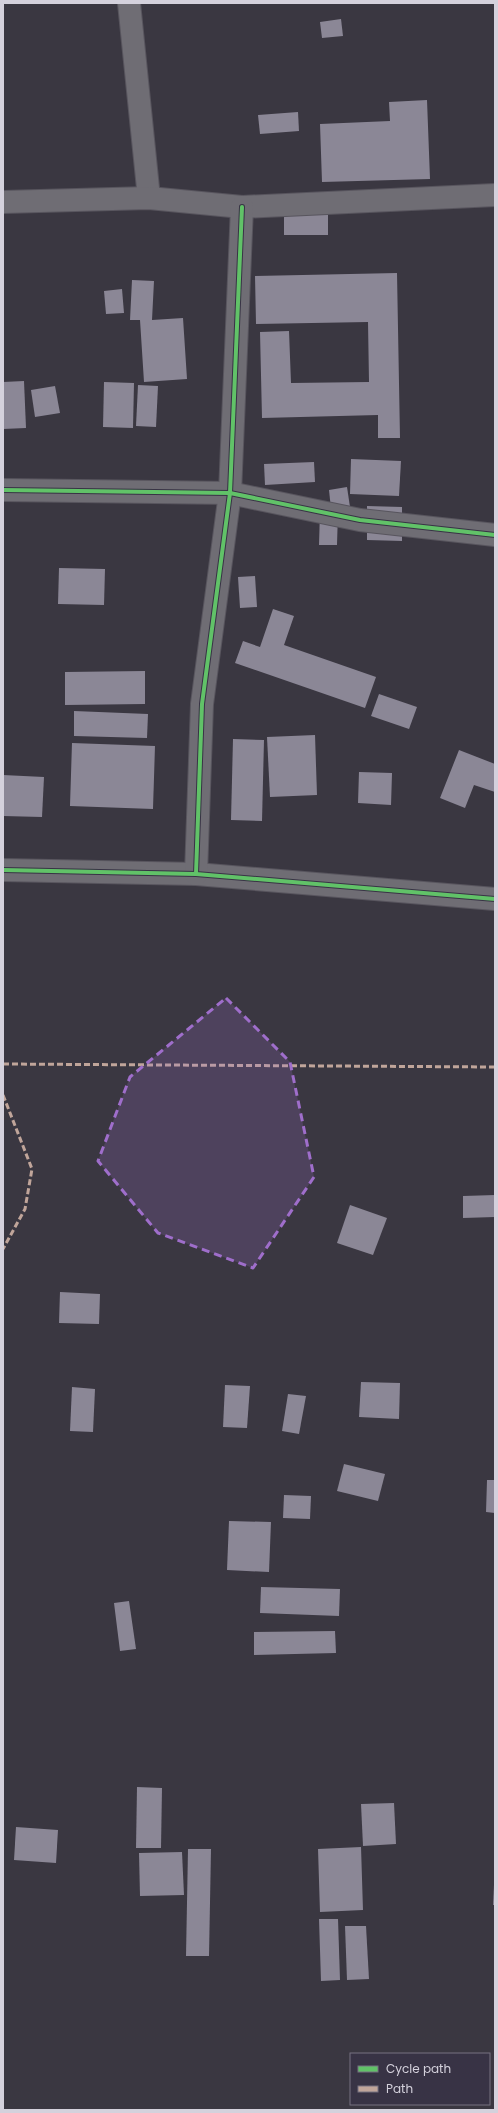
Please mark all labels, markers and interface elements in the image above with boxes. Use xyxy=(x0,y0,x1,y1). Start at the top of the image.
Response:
legend xyxy=(350,2053,490,2105)
text: Cycle path xyxy=(386,2060,451,2077)
text: Path xyxy=(386,2080,413,2097)

